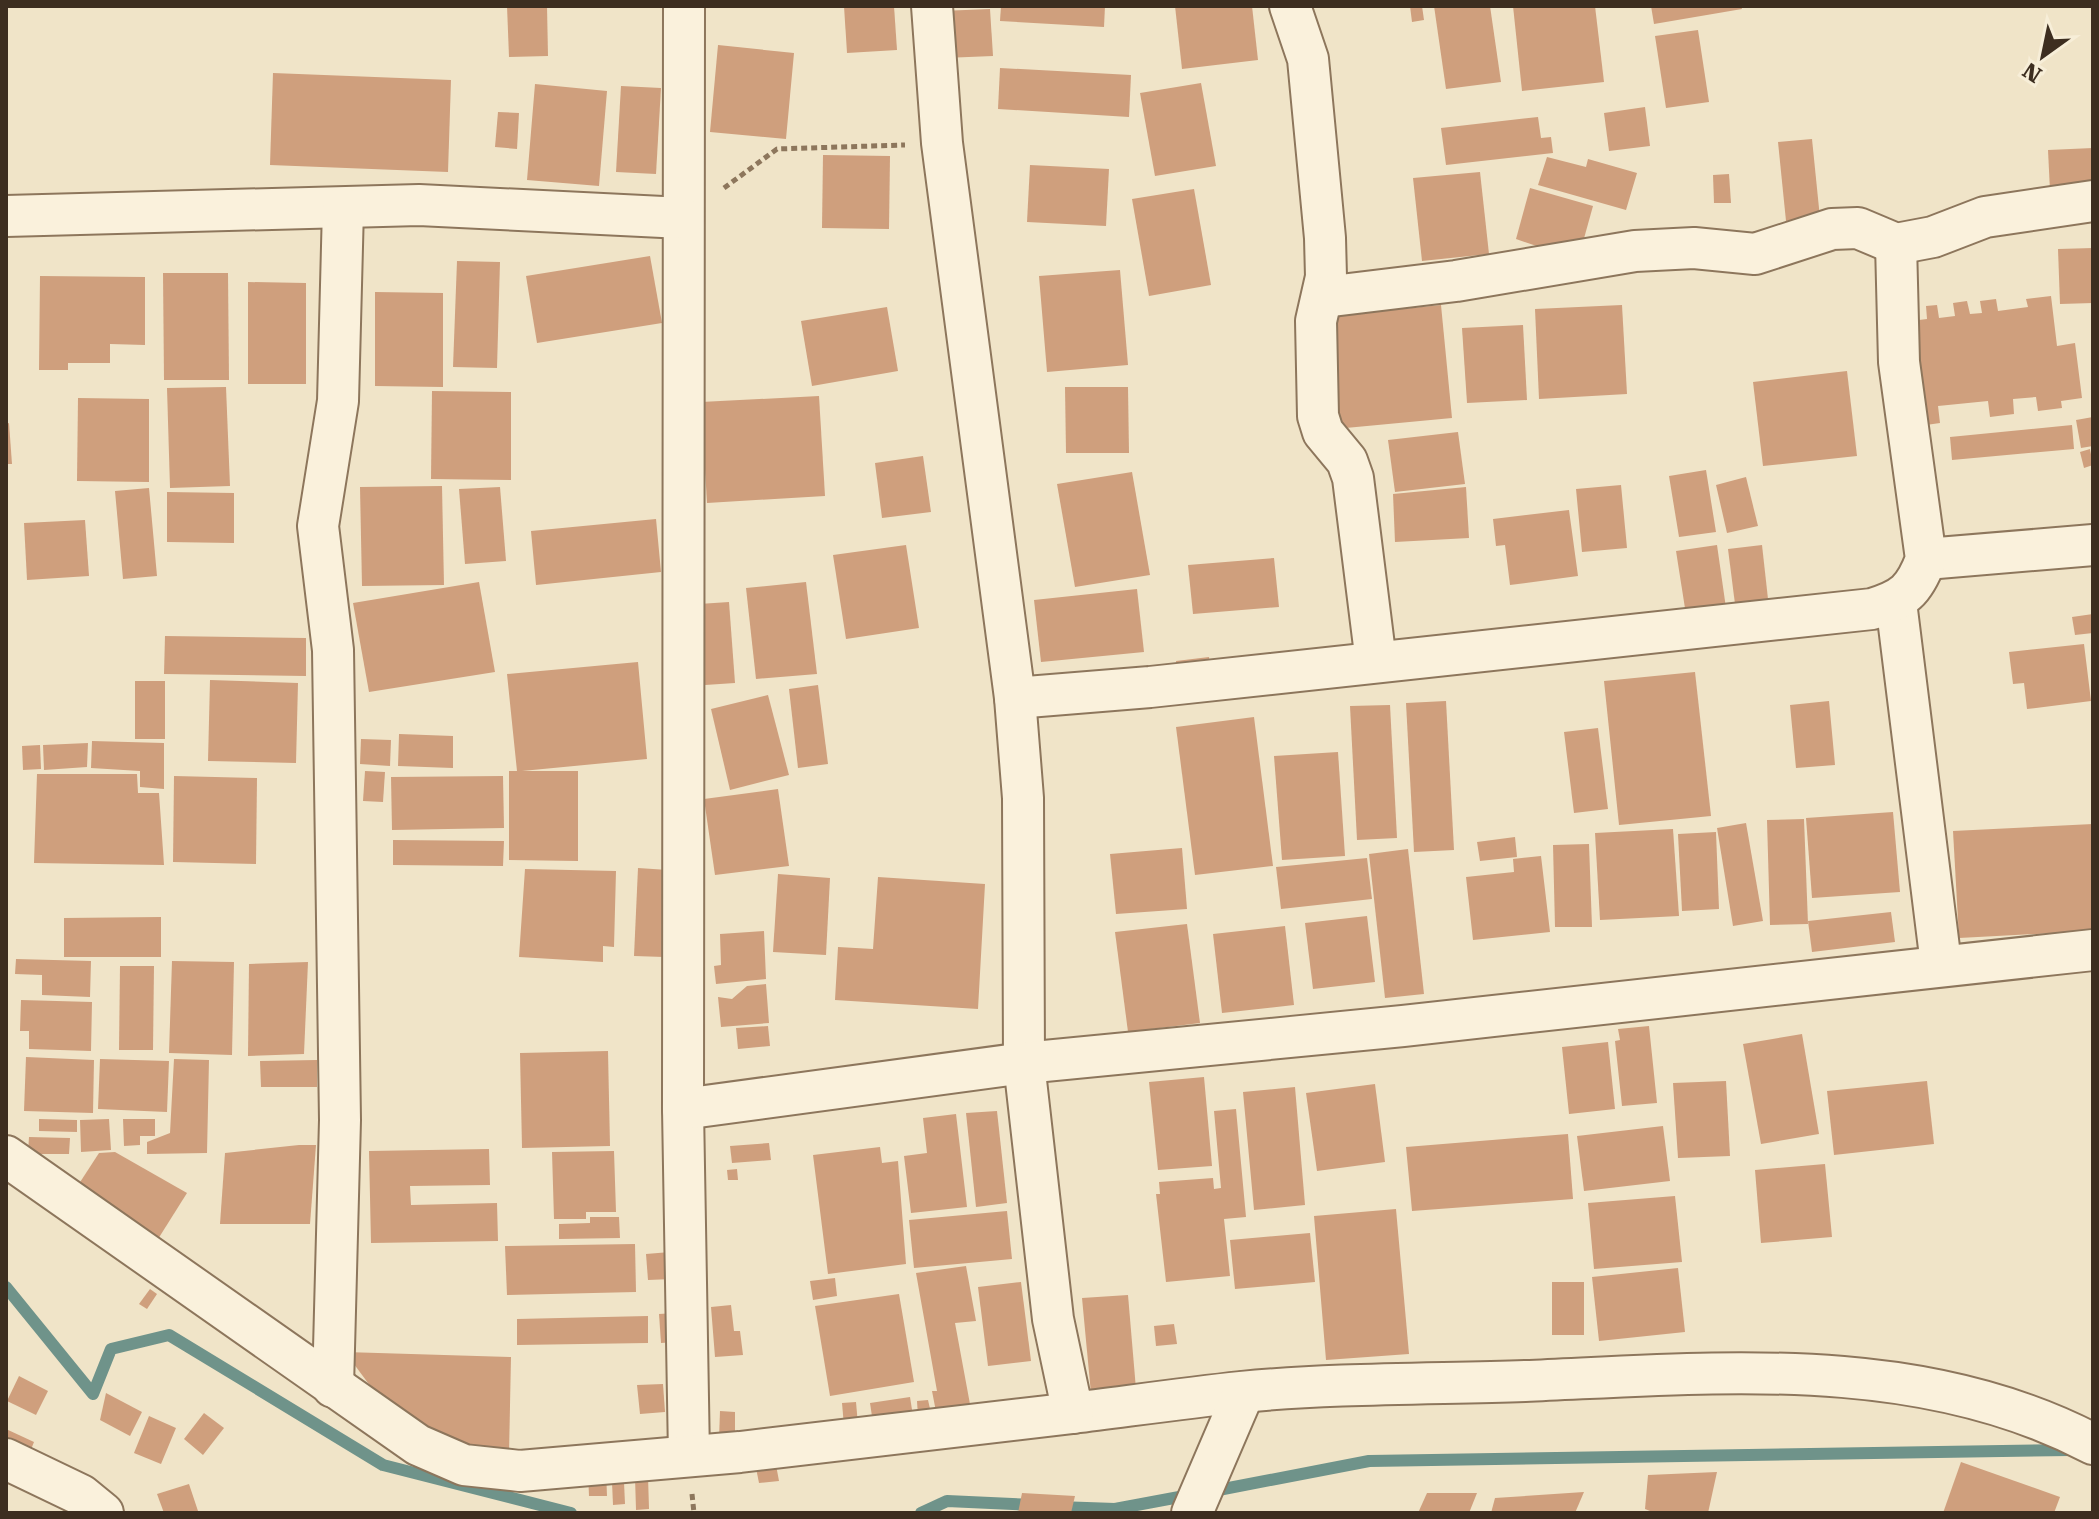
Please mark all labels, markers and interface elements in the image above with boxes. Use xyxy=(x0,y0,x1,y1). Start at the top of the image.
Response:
north arrow xyxy=(2003,16,2083,96)
text: N xyxy=(2018,57,2046,87)

